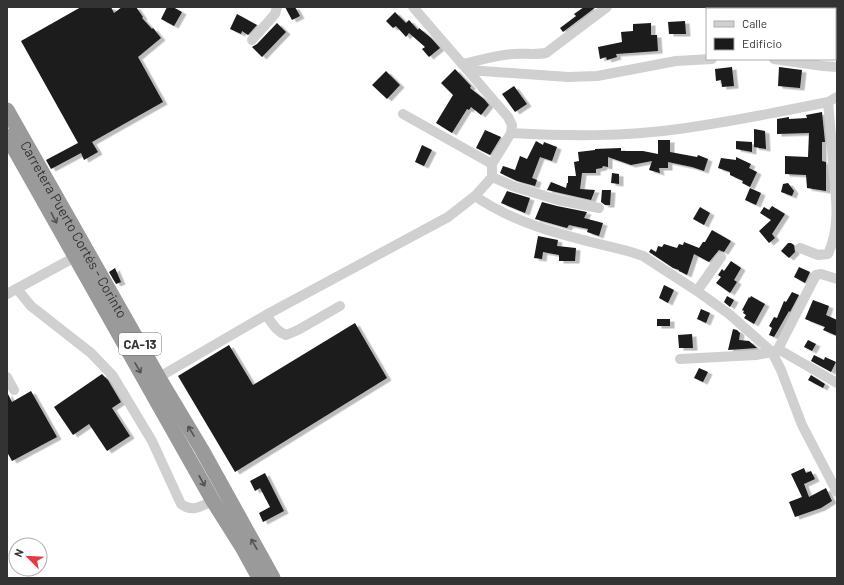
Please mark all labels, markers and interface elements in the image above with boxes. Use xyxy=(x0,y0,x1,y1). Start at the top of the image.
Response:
legend xyxy=(706,8,836,60)
text: Calle xyxy=(742,16,767,30)
text: Edificio xyxy=(742,36,782,50)
street label: Carretera Puerto Cortés - Corinto xyxy=(18,138,132,321)
one-way arrow xyxy=(51,212,58,224)
road number: CA-13 xyxy=(119,333,161,355)
one-way arrow xyxy=(135,362,143,374)
one-way arrow xyxy=(186,425,194,437)
one-way arrow xyxy=(199,475,207,487)
north arrow xyxy=(8,537,48,577)
one-way arrow xyxy=(250,538,258,550)
text: N xyxy=(11,547,26,559)

